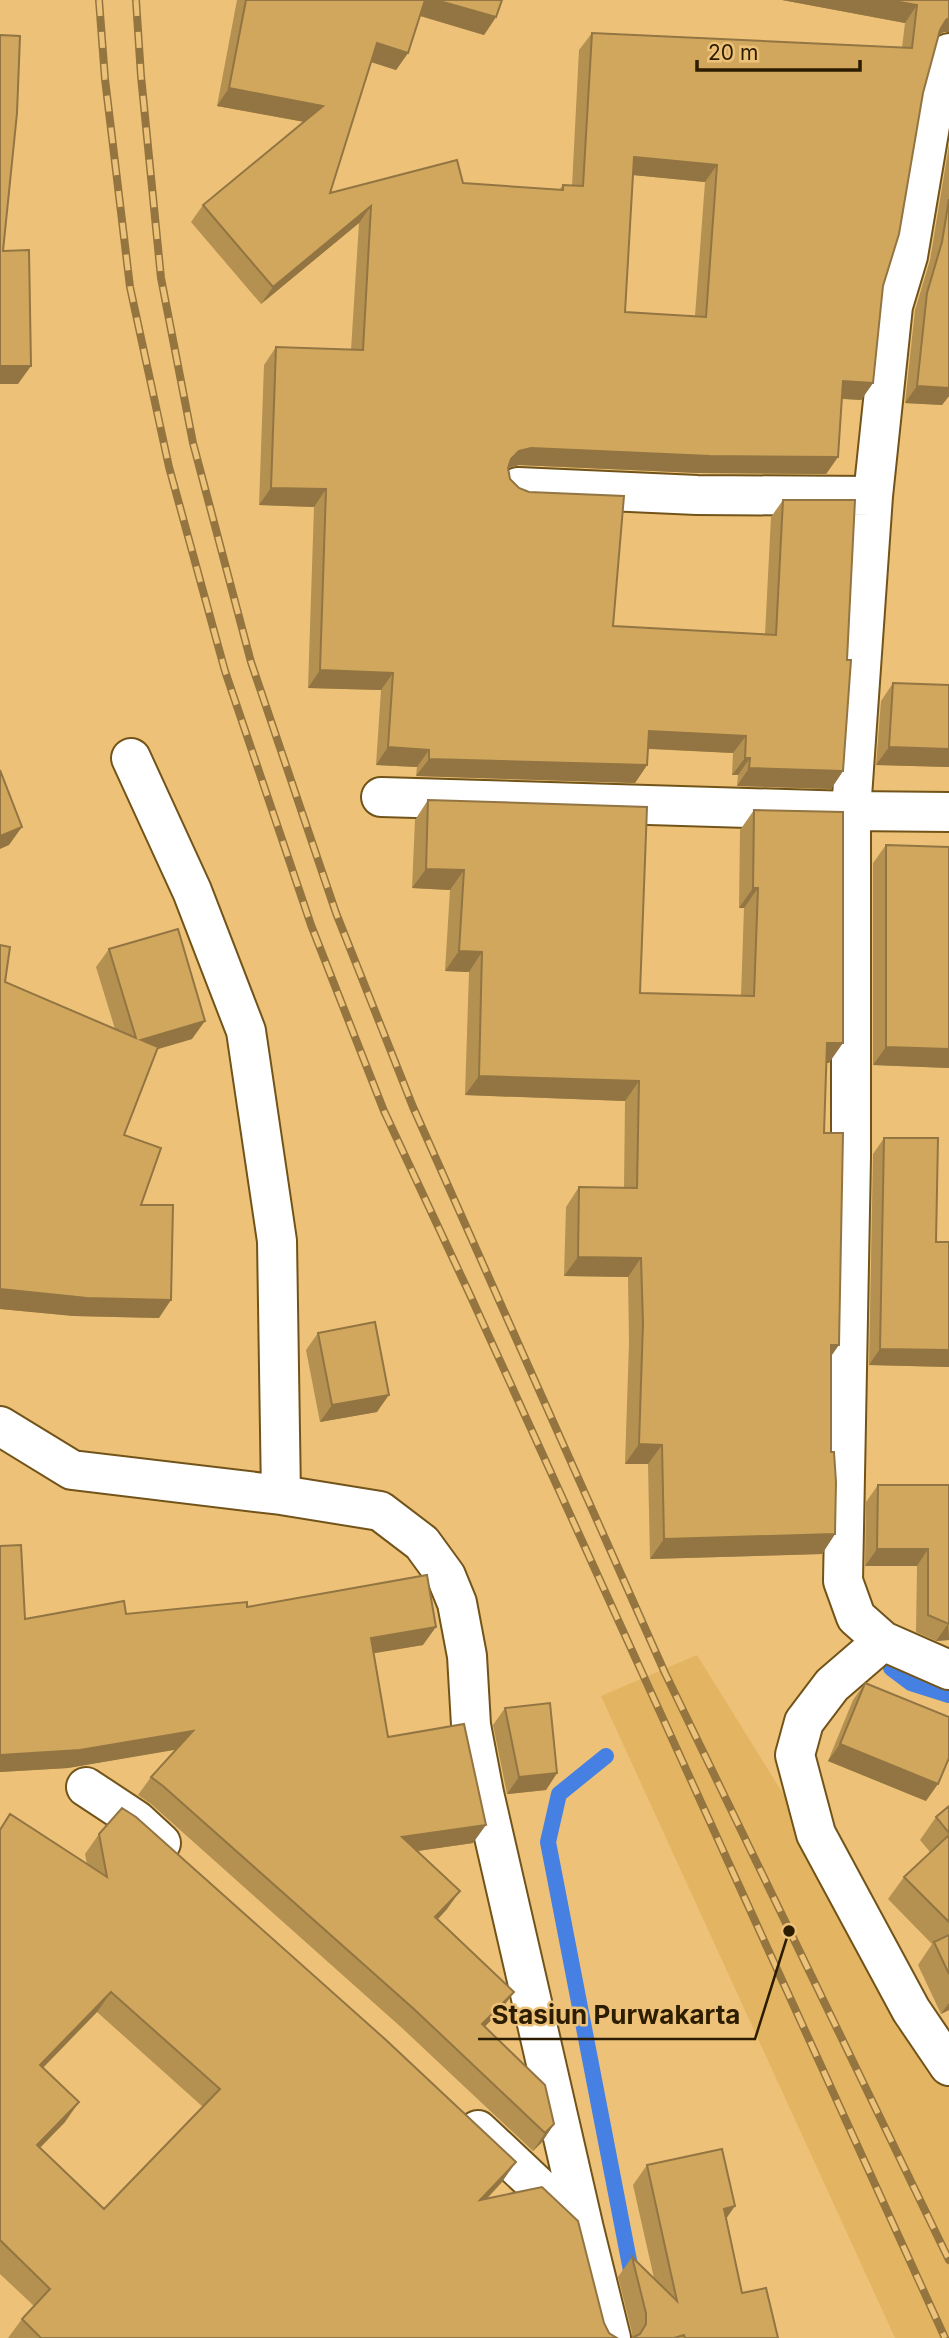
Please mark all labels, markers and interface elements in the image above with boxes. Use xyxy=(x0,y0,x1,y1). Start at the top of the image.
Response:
scale bar xyxy=(697,28,860,72)
text: 20 m xyxy=(708,40,758,65)
callout: Stasiun Purwakarta xyxy=(478,1992,755,2039)
text: Stasiun Purwakarta xyxy=(492,1999,740,2030)

